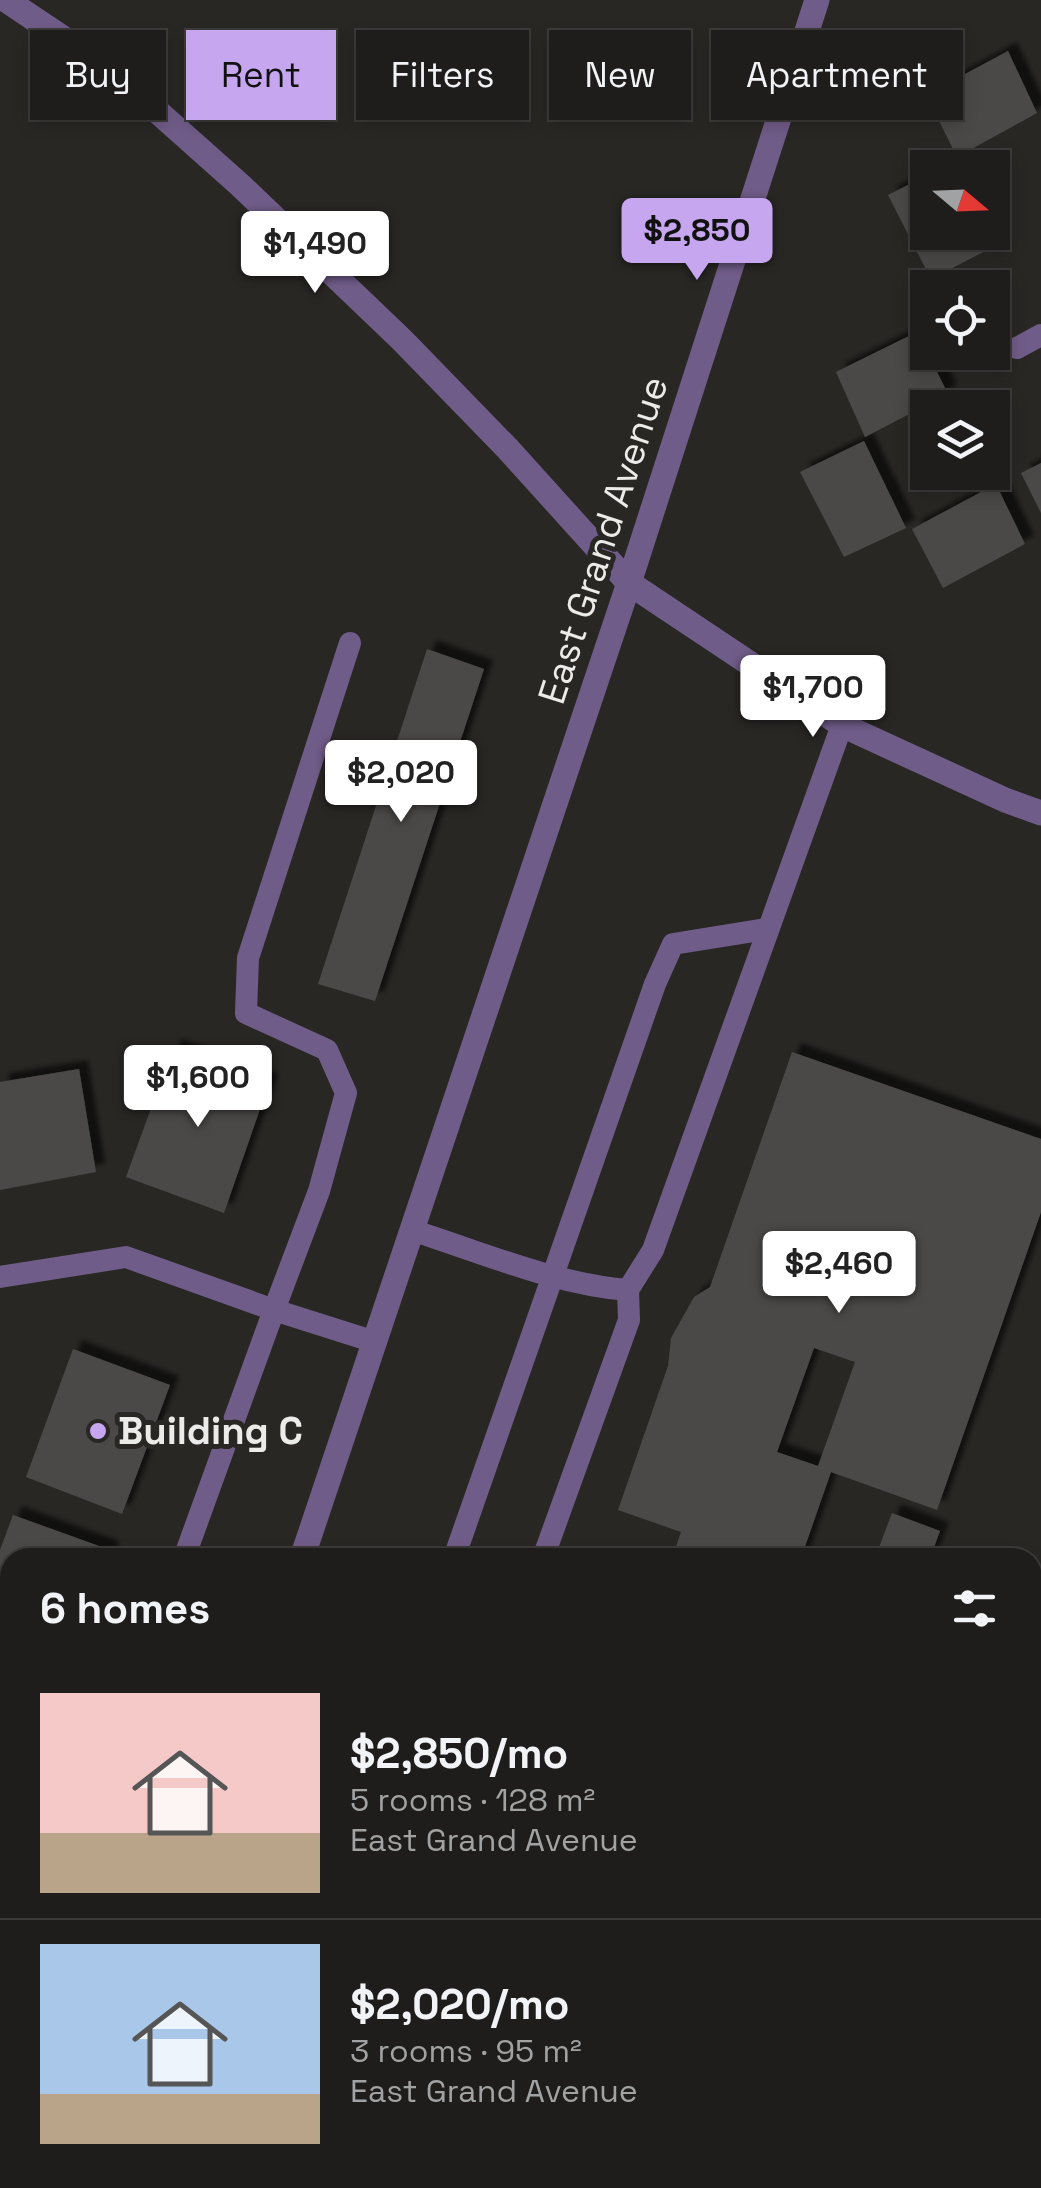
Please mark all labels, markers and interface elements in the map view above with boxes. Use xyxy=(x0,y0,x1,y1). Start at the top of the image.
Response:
chip: Buy xyxy=(30,30,166,120)
chip: Rent xyxy=(186,30,336,120)
chip: Filters xyxy=(356,30,529,120)
chip: New xyxy=(549,30,691,120)
chip: Apartment xyxy=(711,30,963,120)
north arrow xyxy=(910,150,1010,250)
map controls xyxy=(910,150,1010,490)
pin: $2,850 xyxy=(616,198,778,283)
text: $2,850 xyxy=(644,210,750,250)
pin: $1,490 xyxy=(234,211,396,296)
text: $1,490 xyxy=(263,223,367,263)
button: locate xyxy=(910,270,1010,370)
street label: East Grand Avenue xyxy=(527,370,679,710)
button: layers xyxy=(910,390,1010,490)
pin: $1,700 xyxy=(732,655,894,740)
text: $1,700 xyxy=(762,667,864,707)
pin: $2,020 xyxy=(320,740,482,825)
text: $2,020 xyxy=(347,752,455,792)
pin: $1,600 xyxy=(117,1045,279,1130)
text: $1,600 xyxy=(146,1057,250,1097)
pin: $2,460 xyxy=(758,1231,920,1316)
text: $2,460 xyxy=(785,1243,893,1283)
place label: Building C xyxy=(118,1407,303,1455)
marker: Building C xyxy=(87,1420,109,1442)
icon: filters xyxy=(947,1581,1002,1636)
text: 6 homes xyxy=(40,1582,210,1635)
text: $2,850/mo xyxy=(350,1727,568,1780)
icon: home xyxy=(120,1733,240,1853)
text: 5 rooms · 128 m² xyxy=(350,1780,595,1820)
text: East Grand Avenue xyxy=(350,1820,638,1860)
text: $2,020/mo xyxy=(350,1978,570,2031)
icon: home xyxy=(120,1984,240,2104)
text: 3 rooms · 95 m² xyxy=(350,2031,582,2071)
text: East Grand Avenue xyxy=(350,2071,638,2111)

